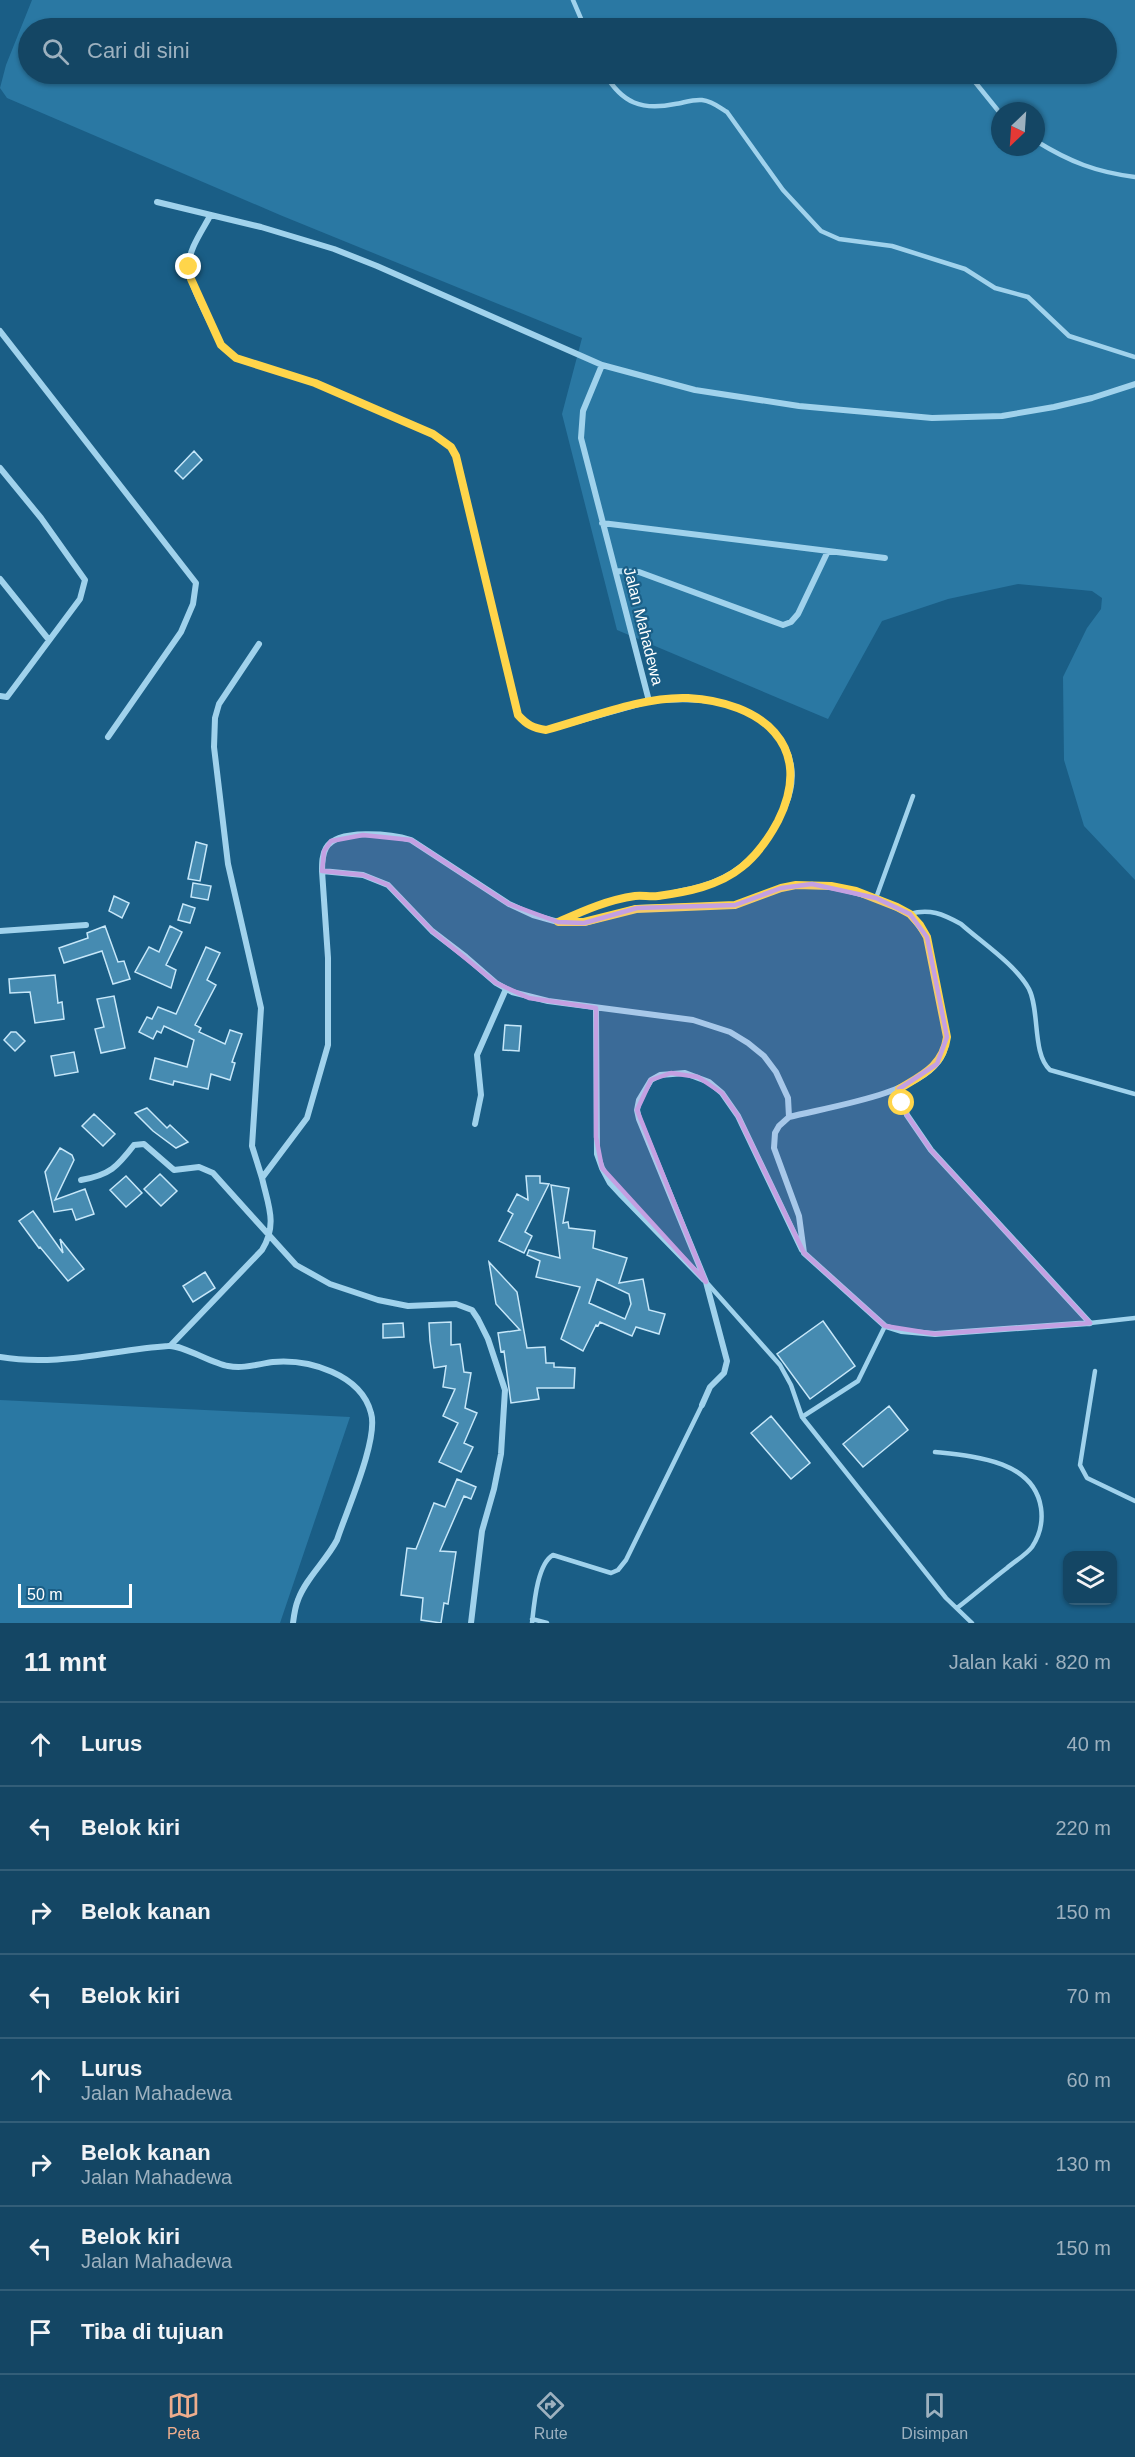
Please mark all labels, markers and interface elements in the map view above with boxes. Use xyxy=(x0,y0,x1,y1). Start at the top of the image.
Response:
search box xyxy=(18,18,1117,84)
icon: search xyxy=(39,35,72,68)
text: Cari di sini xyxy=(87,38,190,63)
north arrow xyxy=(991,102,1045,156)
route end xyxy=(175,253,201,279)
street label: Jalan Mahadewa xyxy=(621,565,666,687)
route start xyxy=(888,1089,914,1115)
map controls xyxy=(1063,1551,1117,1605)
button: layers xyxy=(1063,1551,1117,1605)
scale bar xyxy=(18,1581,132,1608)
text: 50 m xyxy=(27,1586,63,1603)
text: 11 mnt xyxy=(24,1647,106,1677)
text: Jalan kaki · 820 m xyxy=(949,1651,1111,1673)
icon: ahead xyxy=(24,1728,57,1761)
text: Lurus xyxy=(81,1731,142,1756)
text: 40 m xyxy=(1067,1733,1111,1755)
icon: left xyxy=(24,1812,57,1845)
text: Belok kiri xyxy=(81,1815,180,1840)
text: 220 m xyxy=(1055,1817,1111,1839)
icon: right xyxy=(24,1896,57,1929)
text: Belok kanan xyxy=(81,1899,211,1924)
text: 150 m xyxy=(1055,1901,1111,1923)
icon: left xyxy=(24,1980,57,2013)
text: Belok kiri xyxy=(81,1983,180,2008)
text: 70 m xyxy=(1067,1985,1111,2007)
text: Lurus xyxy=(81,2056,142,2081)
icon: ahead xyxy=(24,2064,57,2097)
text: 60 m xyxy=(1067,2069,1111,2091)
text: Jalan Mahadewa xyxy=(81,2082,232,2104)
text: Belok kanan xyxy=(81,2140,211,2165)
icon: right xyxy=(24,2148,57,2181)
text: 130 m xyxy=(1055,2153,1111,2175)
text: Jalan Mahadewa xyxy=(81,2166,232,2188)
text: Belok kiri xyxy=(81,2224,180,2249)
icon: left xyxy=(24,2232,57,2265)
text: 150 m xyxy=(1055,2237,1111,2259)
text: Jalan Mahadewa xyxy=(81,2250,232,2272)
icon: arrive xyxy=(24,2316,57,2349)
text: Tiba di tujuan xyxy=(81,2319,224,2344)
tab: Peta xyxy=(167,2389,200,2443)
tab: Rute xyxy=(534,2389,568,2443)
tab: Disimpan xyxy=(901,2389,968,2443)

